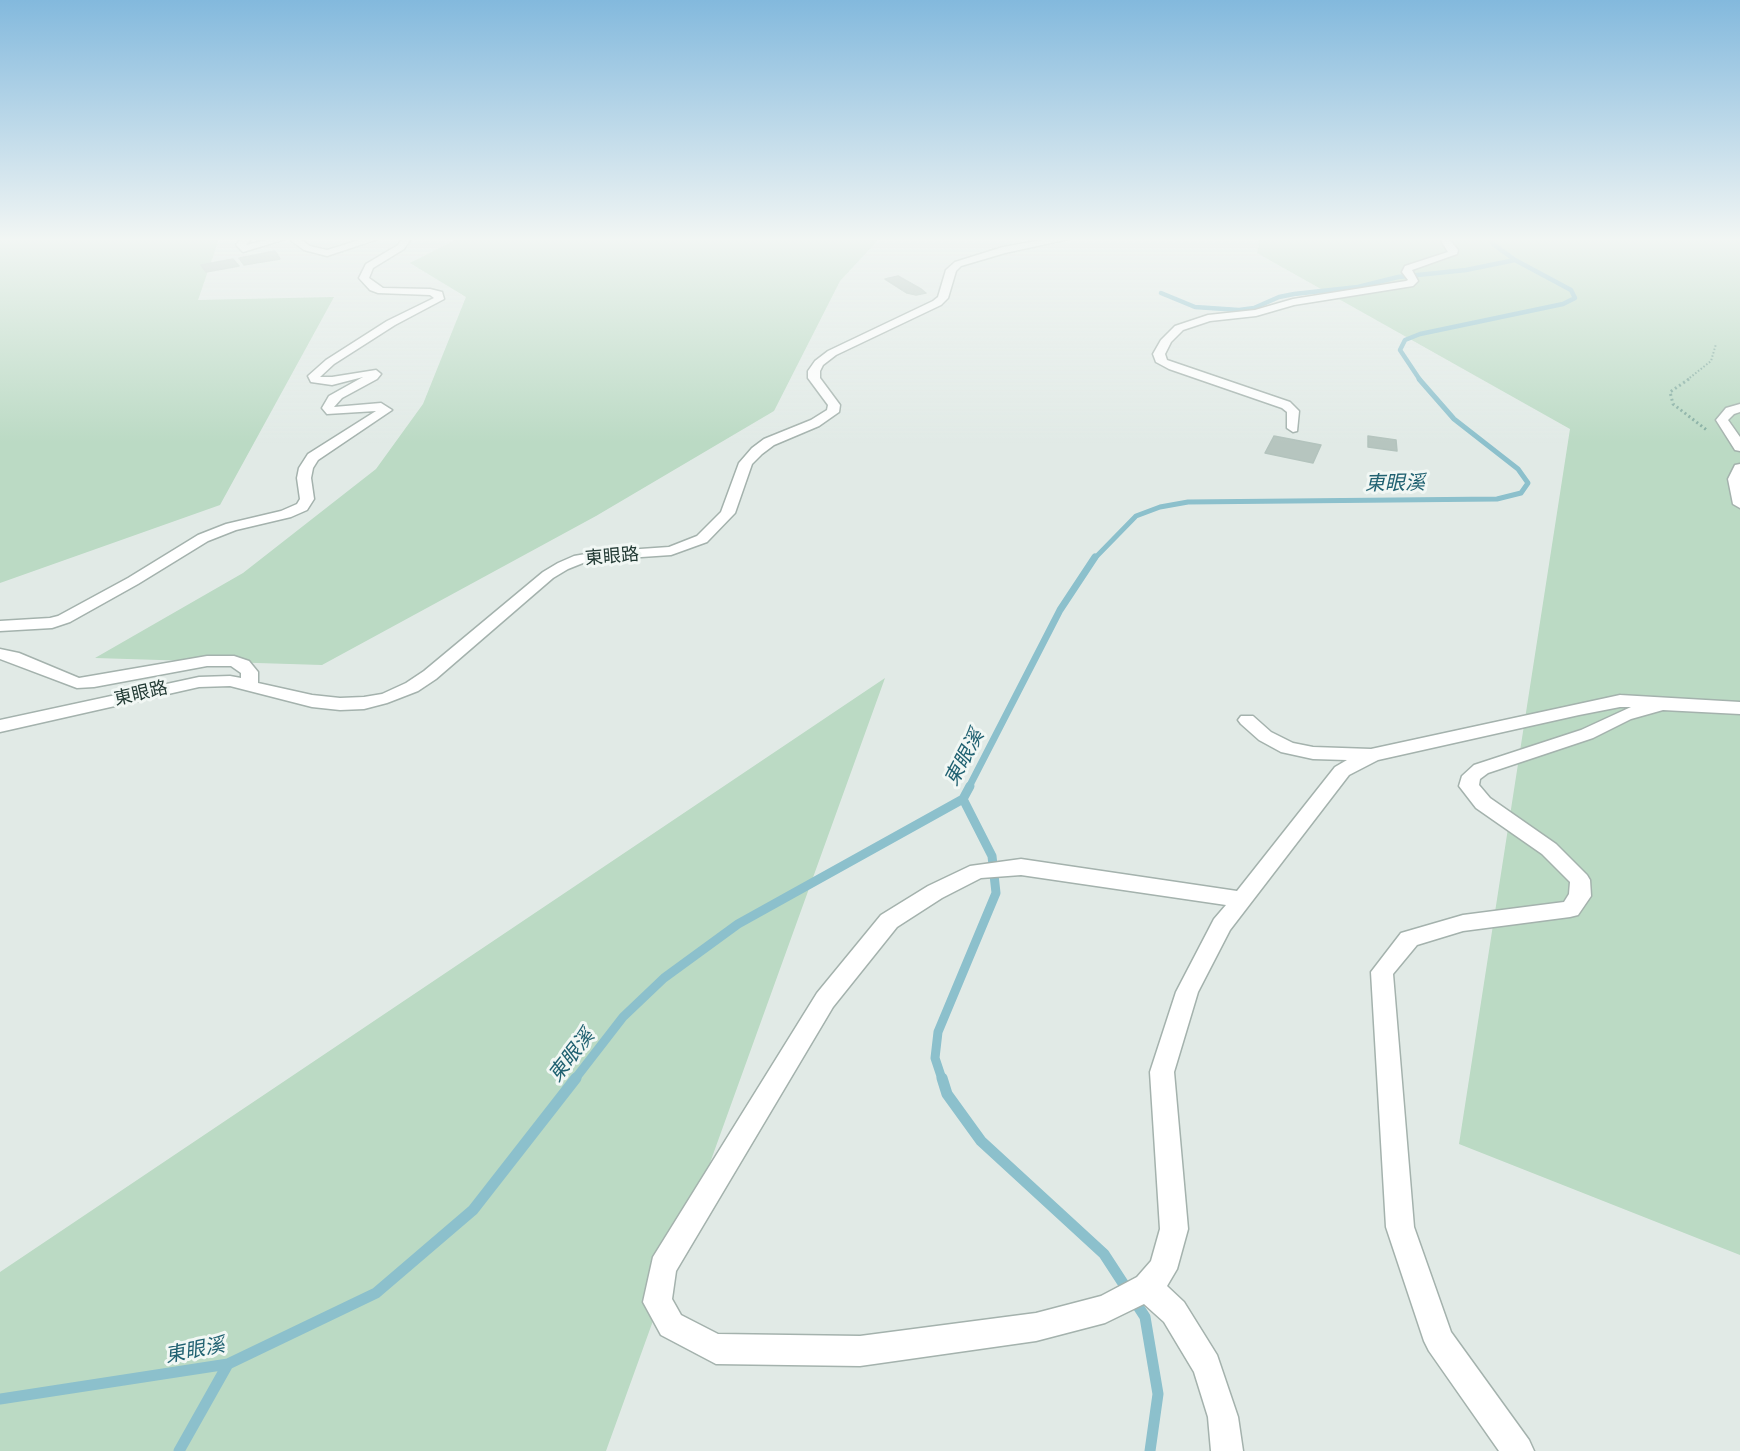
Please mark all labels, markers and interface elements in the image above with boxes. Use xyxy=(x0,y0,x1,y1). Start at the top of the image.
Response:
water label: 東眼溪 xyxy=(1365,471,1425,497)
street label: 東眼路 xyxy=(584,544,640,570)
street label: 東眼路 xyxy=(112,677,170,711)
water label: 東眼溪 xyxy=(940,726,990,790)
water label: 東眼溪 xyxy=(544,1025,600,1087)
water label: 東眼溪 xyxy=(163,1333,227,1369)

